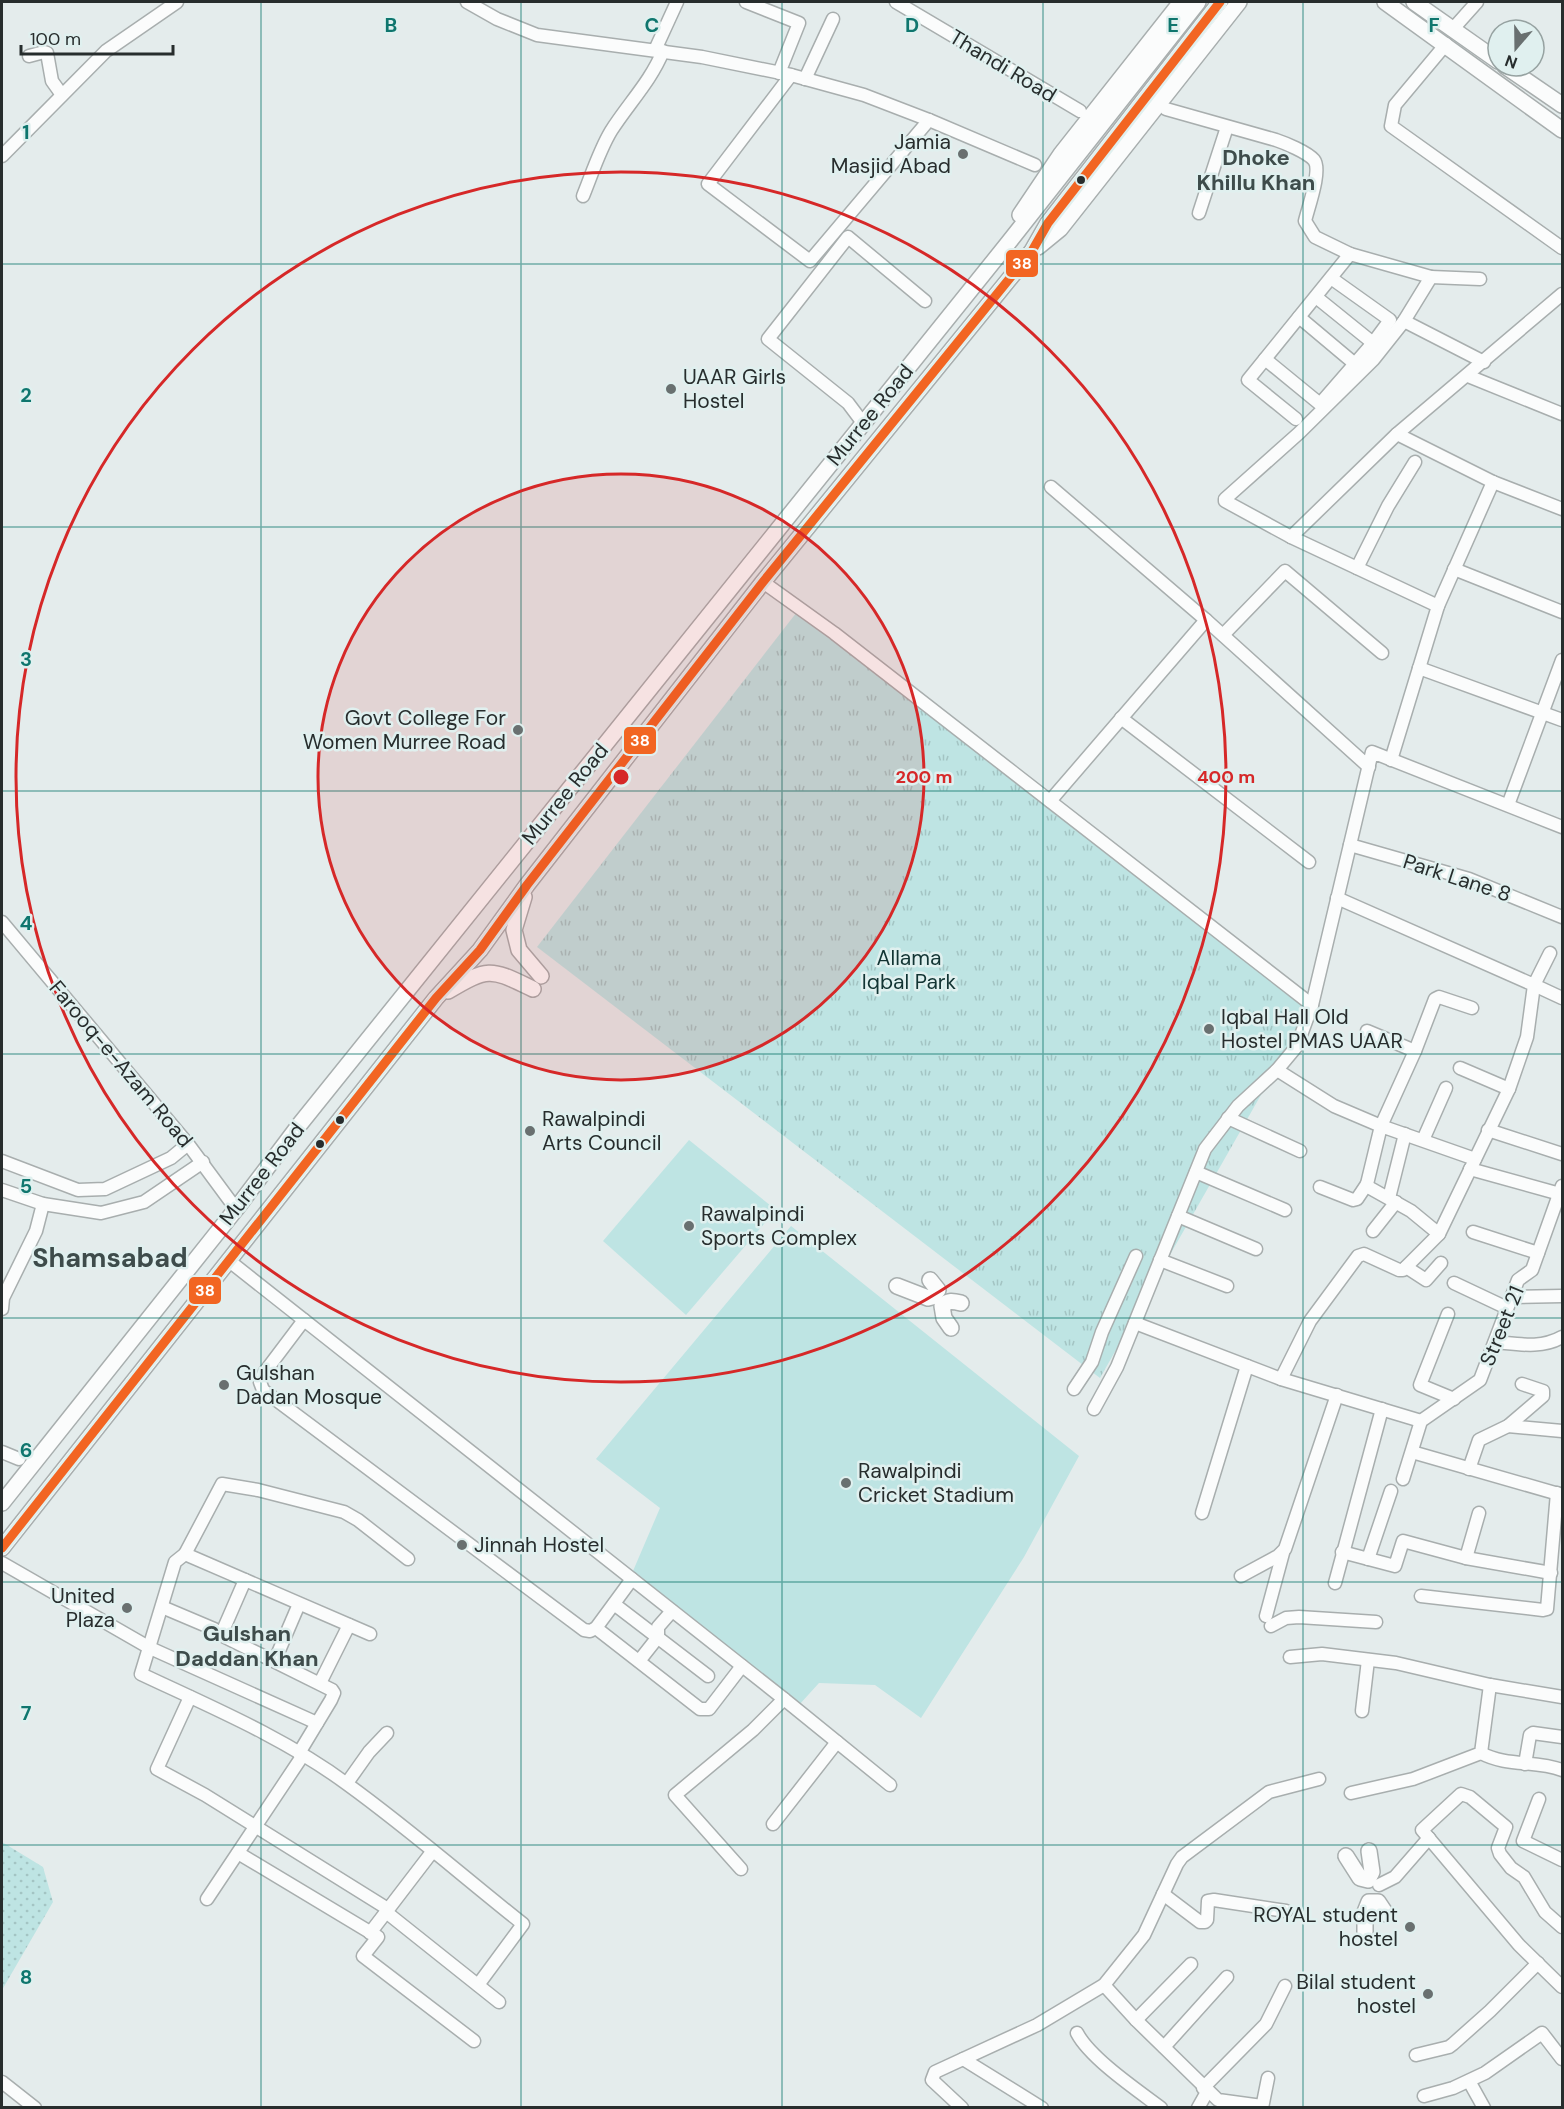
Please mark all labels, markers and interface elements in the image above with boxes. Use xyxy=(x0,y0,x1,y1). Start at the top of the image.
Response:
text: B xyxy=(385,12,397,38)
text: C xyxy=(645,12,659,38)
text: D xyxy=(905,12,919,38)
text: E xyxy=(1167,12,1179,38)
text: F xyxy=(1428,12,1440,38)
scale bar xyxy=(21,18,172,56)
north arrow xyxy=(1486,18,1546,78)
street label: Thandi Road xyxy=(944,23,1062,109)
text: 100 m xyxy=(30,27,81,51)
text: N xyxy=(1502,50,1520,73)
text: 1 xyxy=(22,119,30,145)
place label: Jamia Masjid Abad xyxy=(831,128,951,180)
district label: Dhoke Khillu Khan xyxy=(1197,143,1315,197)
marker: Jamia Masjid Abad xyxy=(956,147,970,161)
unlabelled marker xyxy=(1075,174,1087,186)
line badge: 38 xyxy=(1005,249,1039,278)
text: 38 xyxy=(1012,253,1032,274)
street label: Murree Road xyxy=(820,358,920,472)
place label: UAAR Girls Hostel xyxy=(683,363,786,415)
text: 2 xyxy=(20,382,32,408)
marker: UAAR Girls Hostel xyxy=(664,382,678,396)
text: 3 xyxy=(20,646,32,672)
place label: Govt College For Women Murree Road xyxy=(303,704,506,756)
marker: Govt College For Women Murree Road xyxy=(511,723,525,737)
line badge: 38 xyxy=(623,726,657,755)
text: 38 xyxy=(630,730,650,751)
street label: Murree Road xyxy=(515,737,615,851)
text: 200 m xyxy=(896,765,952,789)
text: 400 m xyxy=(1197,765,1255,789)
centre of rings xyxy=(611,767,631,787)
street label: Park Lane 8 xyxy=(1399,847,1515,909)
text: 4 xyxy=(20,910,33,936)
park label: Allama Iqbal Park xyxy=(862,944,957,996)
street label: Farooq-e-Azam Road xyxy=(43,975,199,1153)
place label: Iqbal Hall Old Hostel PMAS UAAR xyxy=(1221,1003,1403,1055)
marker: Iqbal Hall Old Hostel PMAS UAAR xyxy=(1202,1022,1216,1036)
place label: Rawalpindi Arts Council xyxy=(542,1105,661,1157)
unlabelled marker xyxy=(334,1114,346,1126)
street label: Murree Road xyxy=(213,1117,311,1231)
marker: Rawalpindi Arts Council xyxy=(523,1124,537,1138)
unlabelled marker xyxy=(314,1138,326,1150)
text: 5 xyxy=(20,1173,32,1199)
place label: Rawalpindi Sports Complex xyxy=(701,1200,857,1252)
marker: Rawalpindi Sports Complex xyxy=(682,1219,696,1233)
district label: Shamsabad xyxy=(32,1240,188,1275)
line badge: 38 xyxy=(188,1276,222,1305)
text: 38 xyxy=(195,1280,215,1301)
street label: Street 21 xyxy=(1473,1282,1531,1370)
place label: Gulshan Dadan Mosque xyxy=(236,1359,382,1411)
marker: Gulshan Dadan Mosque xyxy=(217,1378,231,1392)
text: 6 xyxy=(20,1437,32,1463)
place label: Rawalpindi Cricket Stadium xyxy=(858,1457,1014,1509)
marker: Rawalpindi Cricket Stadium xyxy=(839,1476,853,1490)
place label: Jinnah Hostel xyxy=(474,1531,604,1559)
marker: Jinnah Hostel xyxy=(455,1538,469,1552)
place label: United Plaza xyxy=(51,1582,115,1634)
marker: United Plaza xyxy=(120,1601,134,1615)
district label: Gulshan Daddan Khan xyxy=(175,1619,319,1673)
text: 7 xyxy=(21,1700,32,1726)
place label: ROYAL student hostel xyxy=(1253,1901,1398,1953)
marker: ROYAL student hostel xyxy=(1403,1920,1417,1934)
text: 8 xyxy=(20,1964,32,1990)
place label: Bilal student hostel xyxy=(1296,1968,1416,2020)
marker: Bilal student hostel xyxy=(1421,1987,1435,2001)

